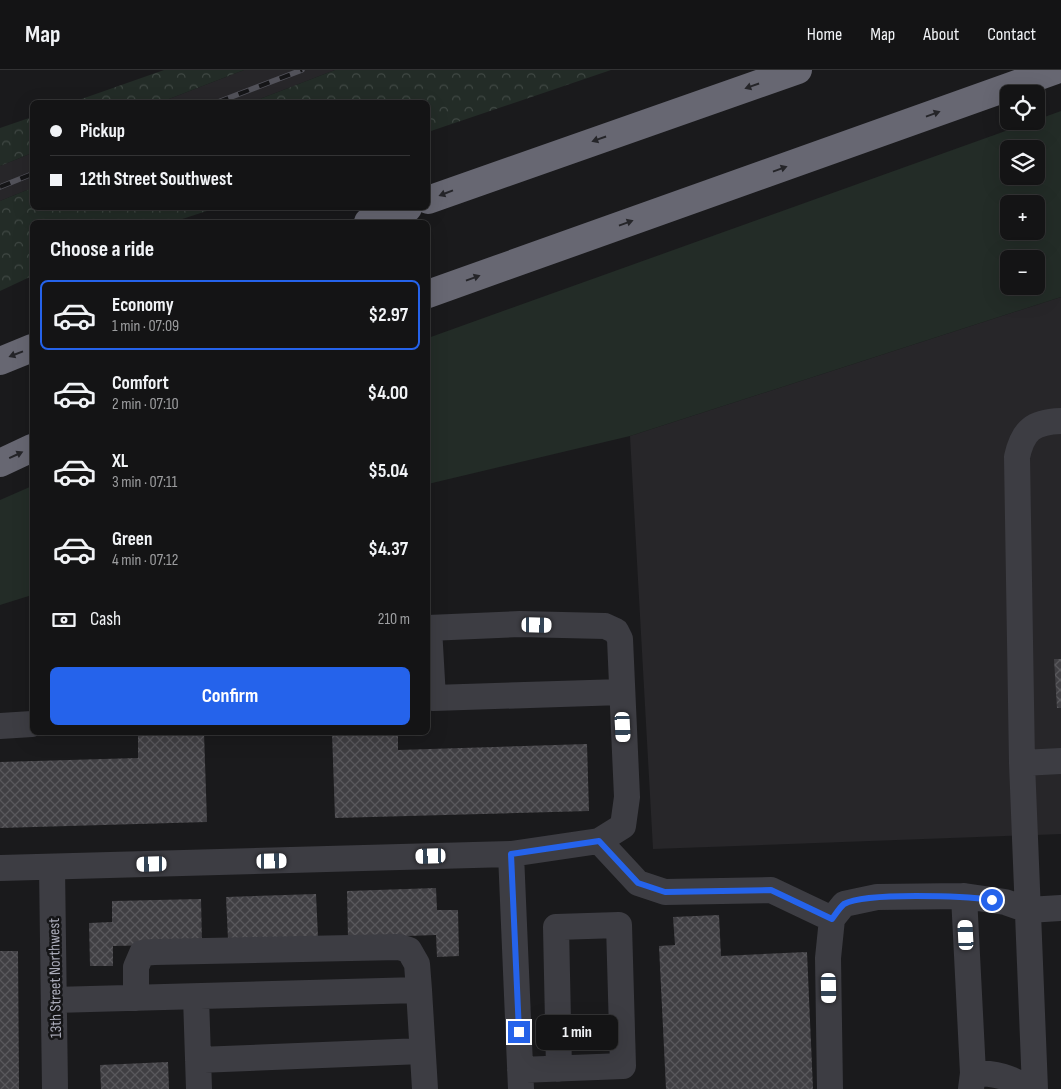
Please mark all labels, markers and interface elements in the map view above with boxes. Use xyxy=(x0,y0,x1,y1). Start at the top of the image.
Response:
text: Map xyxy=(25,20,60,49)
text: Home xyxy=(807,24,842,45)
text: Map xyxy=(870,24,895,45)
text: About xyxy=(923,24,959,45)
text: Contact xyxy=(987,24,1036,45)
one-way arrow xyxy=(745,83,760,90)
map controls xyxy=(1000,85,1045,295)
button: locate xyxy=(1000,85,1045,130)
one-way arrow xyxy=(925,110,940,117)
text: Pickup xyxy=(80,120,125,143)
one-way arrow xyxy=(591,136,606,144)
button: layers xyxy=(1000,140,1045,185)
one-way arrow xyxy=(772,164,787,172)
text: 12th Street Southwest xyxy=(80,168,233,191)
one-way arrow xyxy=(438,190,453,197)
button: + xyxy=(1000,195,1045,240)
one-way arrow xyxy=(619,219,634,226)
text: Choose a ride xyxy=(50,236,154,263)
button: − xyxy=(1000,250,1045,295)
one-way arrow xyxy=(466,274,481,281)
icon: car xyxy=(52,293,97,338)
text: Economy xyxy=(112,294,174,317)
text: $2.97 xyxy=(369,304,408,327)
text: 1 min · 07:09 xyxy=(112,317,179,336)
one-way arrow xyxy=(9,351,23,359)
icon: car xyxy=(52,371,97,416)
text: Comfort xyxy=(112,372,169,395)
text: $4.00 xyxy=(367,382,408,405)
text: 2 min · 07:10 xyxy=(112,395,179,414)
icon: car xyxy=(52,449,97,494)
text: XL xyxy=(112,450,128,473)
one-way arrow xyxy=(9,451,23,459)
text: $5.04 xyxy=(368,460,408,483)
text: 3 min · 07:11 xyxy=(112,473,177,492)
icon: car xyxy=(52,527,97,572)
text: Green xyxy=(112,528,152,551)
text: $4.37 xyxy=(368,538,408,561)
text: 4 min · 07:12 xyxy=(112,551,178,570)
icon: cash xyxy=(50,606,78,634)
text: Cash xyxy=(90,608,121,631)
text: 210 m xyxy=(378,610,410,629)
car xyxy=(521,617,552,633)
button: Confirm xyxy=(50,667,410,725)
car xyxy=(614,712,631,742)
car xyxy=(415,848,446,864)
car xyxy=(256,853,287,869)
car xyxy=(136,856,167,872)
route start xyxy=(981,889,1003,911)
street label: 13th Street Northwest xyxy=(45,918,66,1038)
car xyxy=(957,920,974,950)
car xyxy=(821,973,836,1003)
callout: 1 min xyxy=(536,1014,619,1050)
route end xyxy=(508,1021,530,1043)
text: 1 min xyxy=(562,1023,592,1042)

